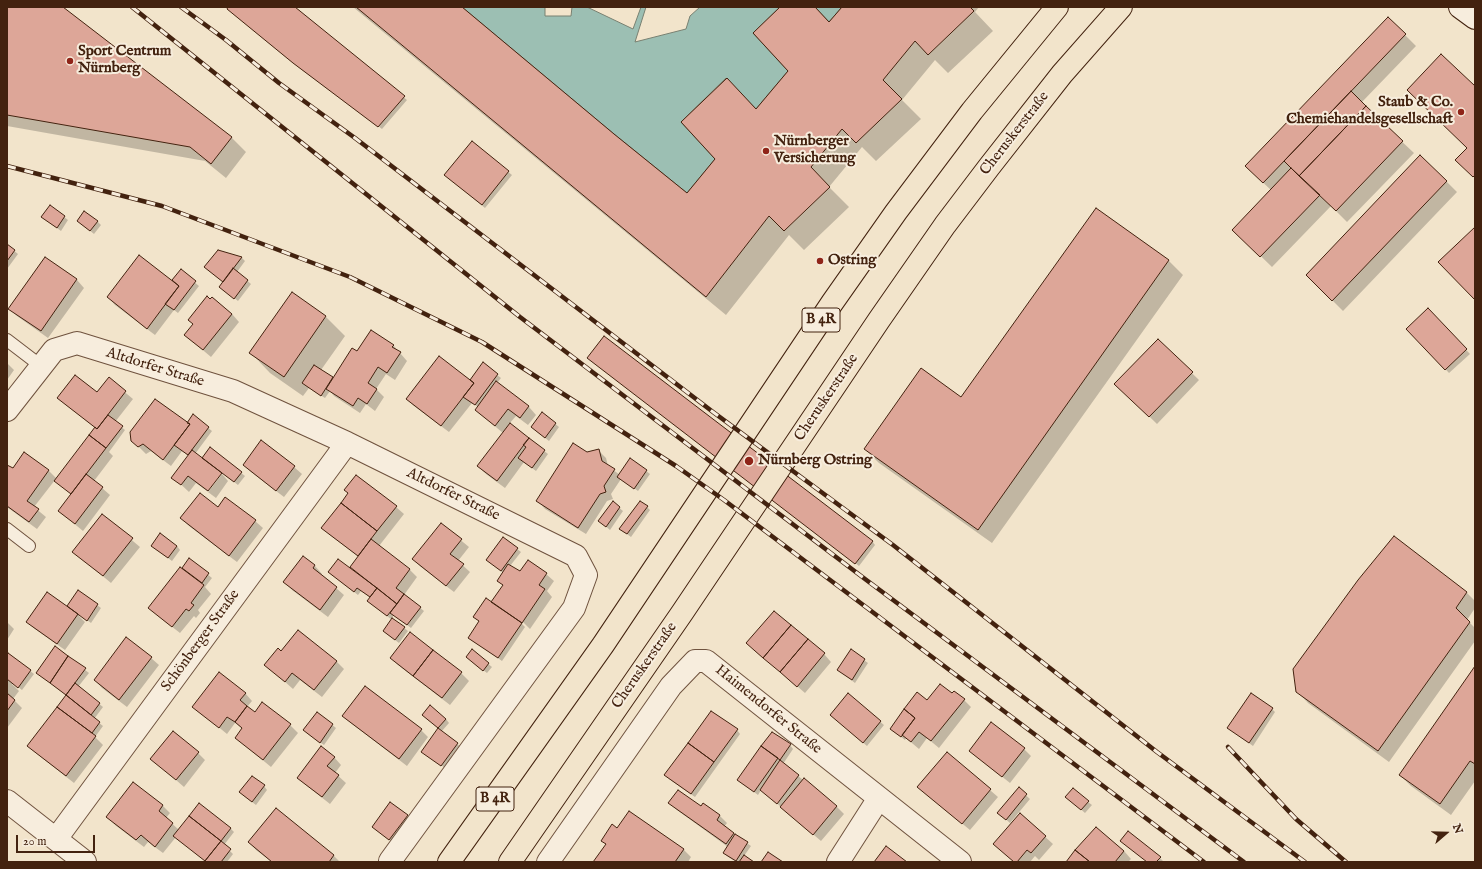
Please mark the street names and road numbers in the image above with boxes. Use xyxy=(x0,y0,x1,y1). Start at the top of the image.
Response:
street label: Cheruskerstraße xyxy=(977,88,1053,180)
road number: B 4R xyxy=(802,308,840,332)
street label: Altdorfer Straße xyxy=(104,345,206,391)
street label: Cheruskerstraße xyxy=(791,351,863,445)
street label: Altdorfer Straße xyxy=(403,465,503,525)
street label: Schönberger Straße xyxy=(158,586,244,696)
street label: Cheruskerstraße xyxy=(609,619,681,713)
street label: Haimendorfer Straße xyxy=(711,662,825,758)
road number: B 4R xyxy=(476,787,514,811)

